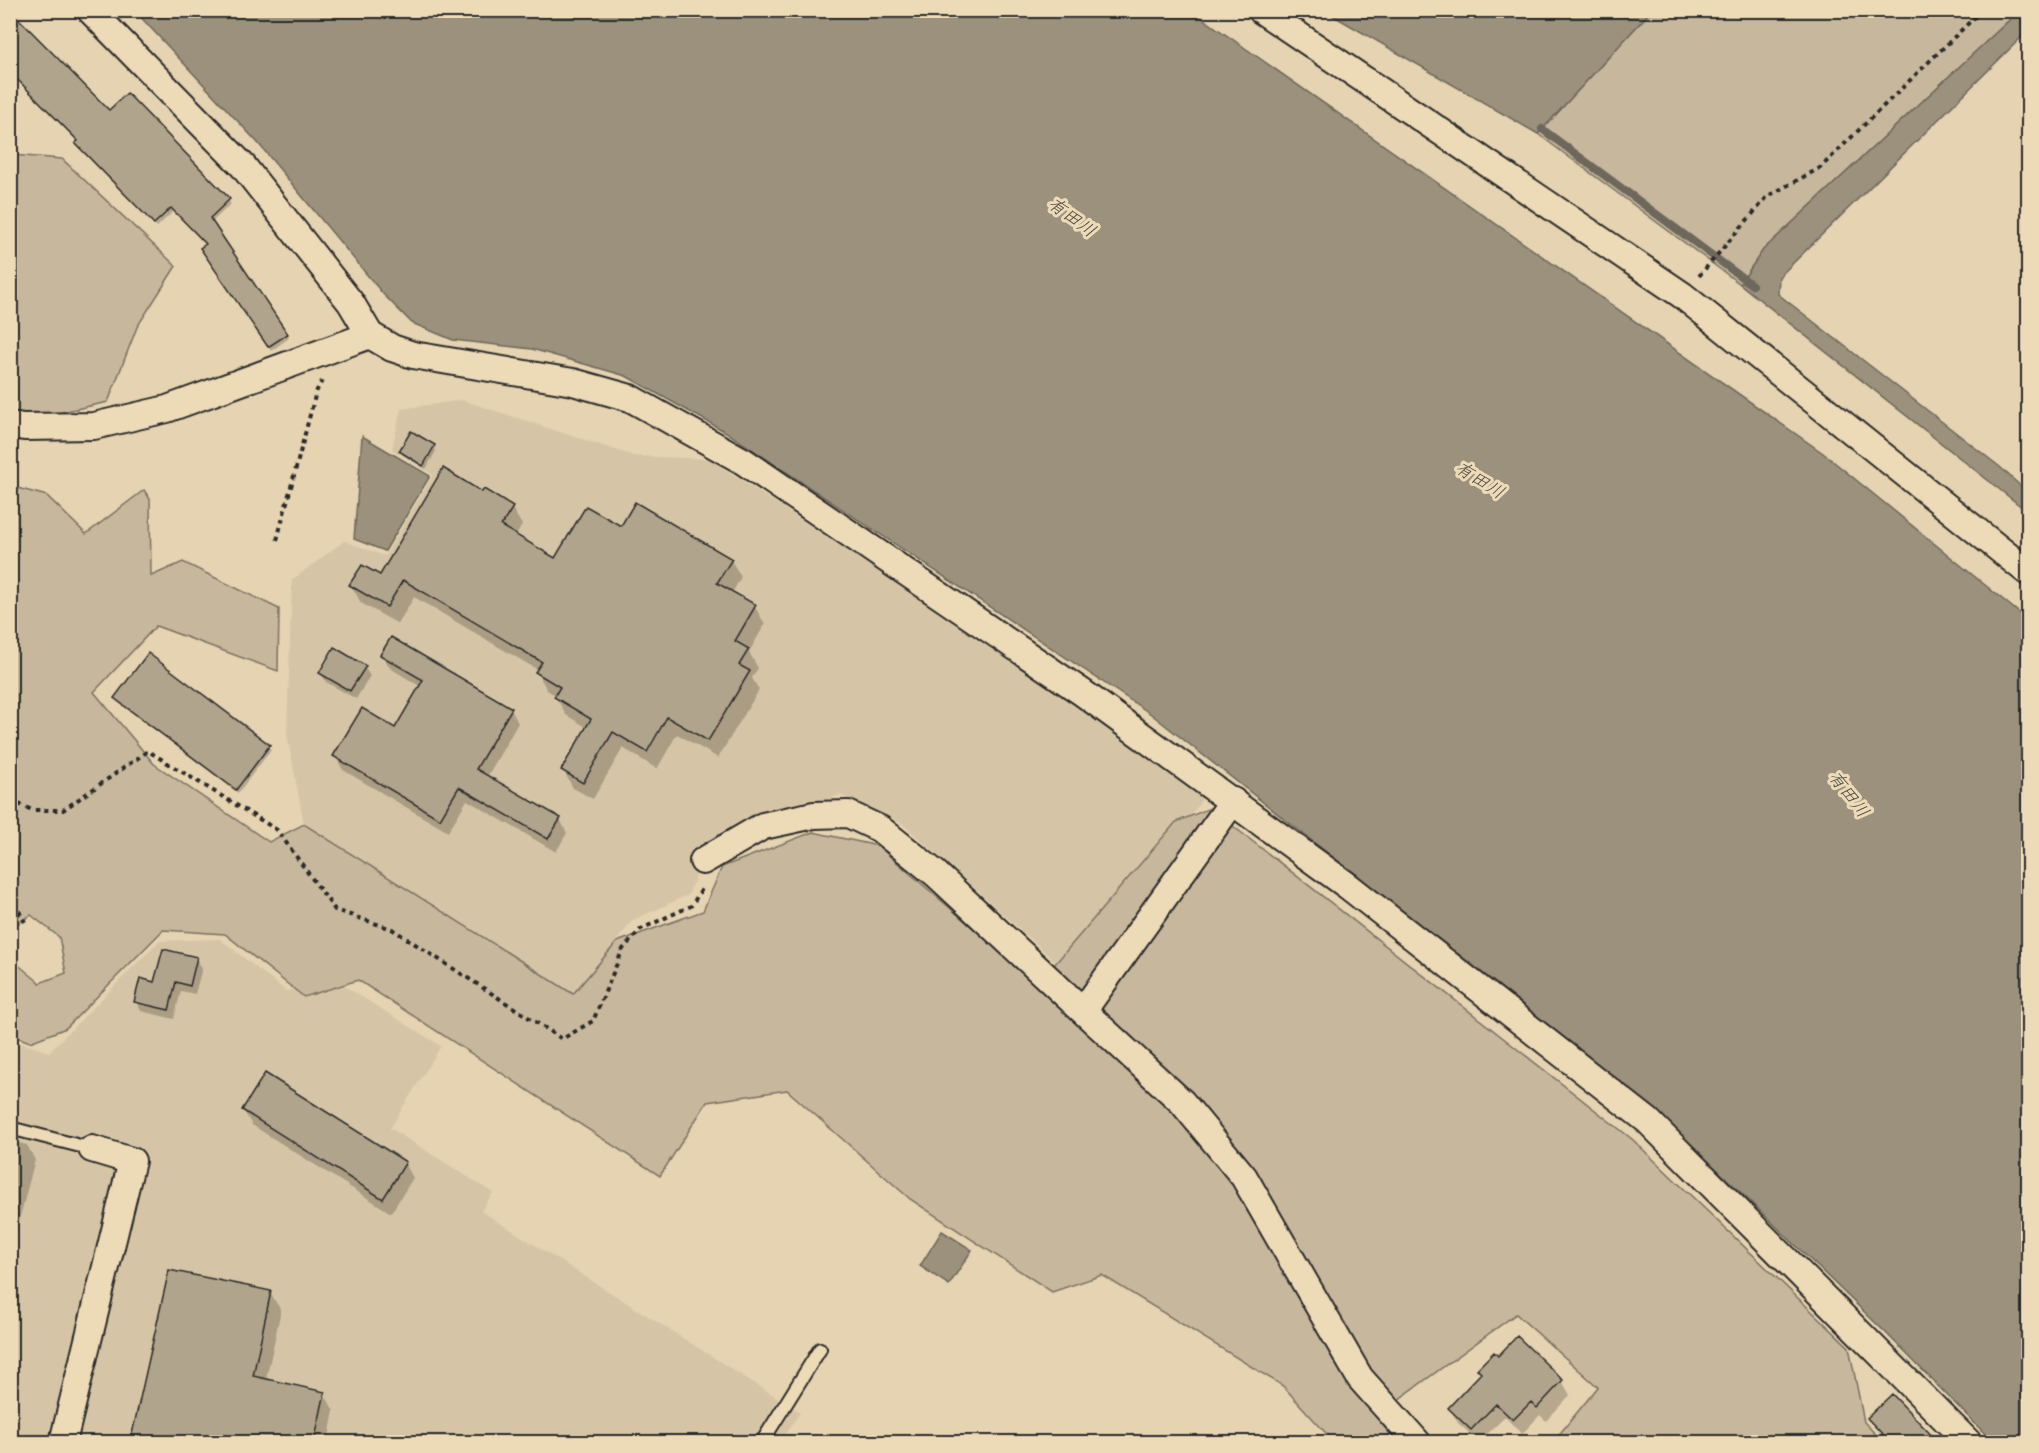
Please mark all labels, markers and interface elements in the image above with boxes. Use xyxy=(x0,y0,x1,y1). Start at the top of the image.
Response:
water label: 有田川 xyxy=(1041,191,1101,246)
water label: 有田川 xyxy=(1449,455,1510,508)
water label: 有田川 xyxy=(1820,765,1876,825)

